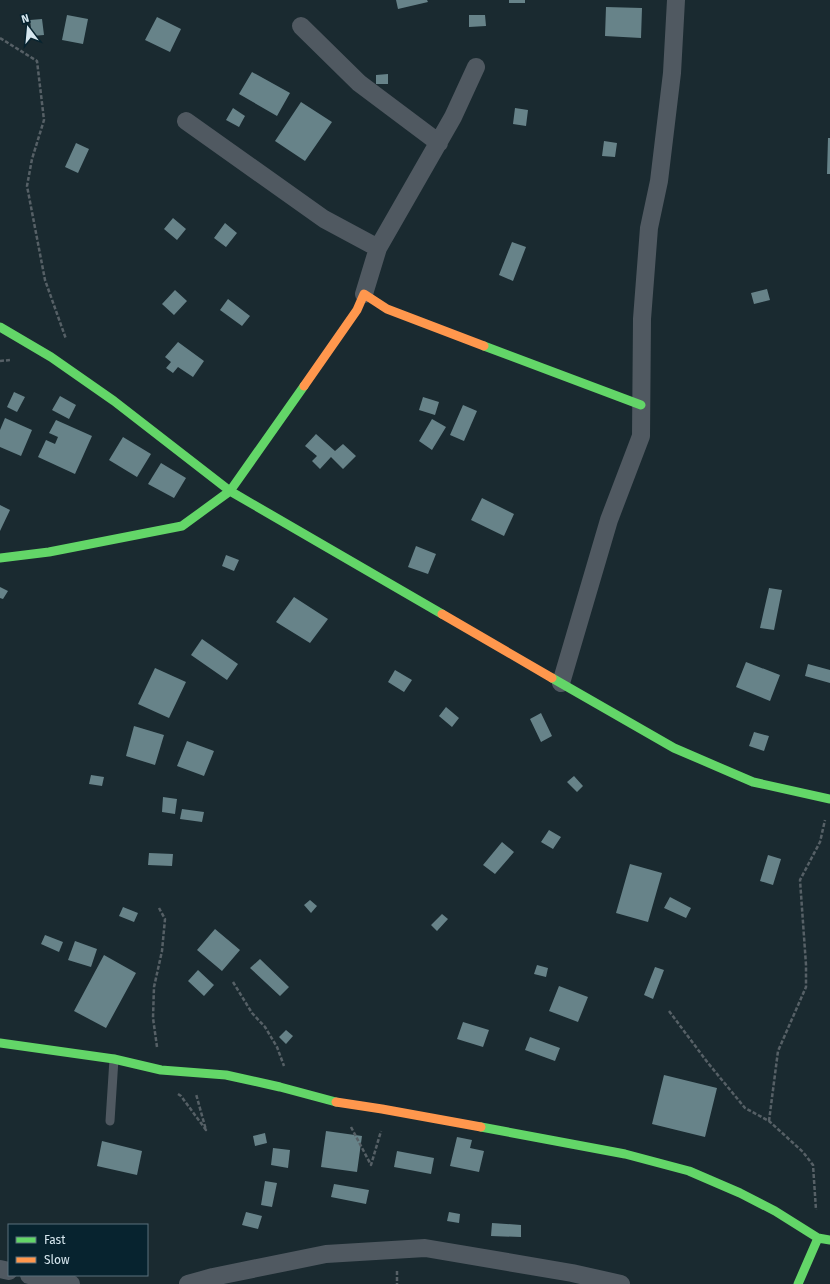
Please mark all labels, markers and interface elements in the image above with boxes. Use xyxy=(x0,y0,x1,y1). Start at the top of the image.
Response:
north arrow xyxy=(8,8,48,48)
text: N xyxy=(20,12,31,26)
legend xyxy=(8,1224,148,1276)
text: Fast xyxy=(44,1233,66,1247)
text: Slow xyxy=(44,1253,70,1267)

